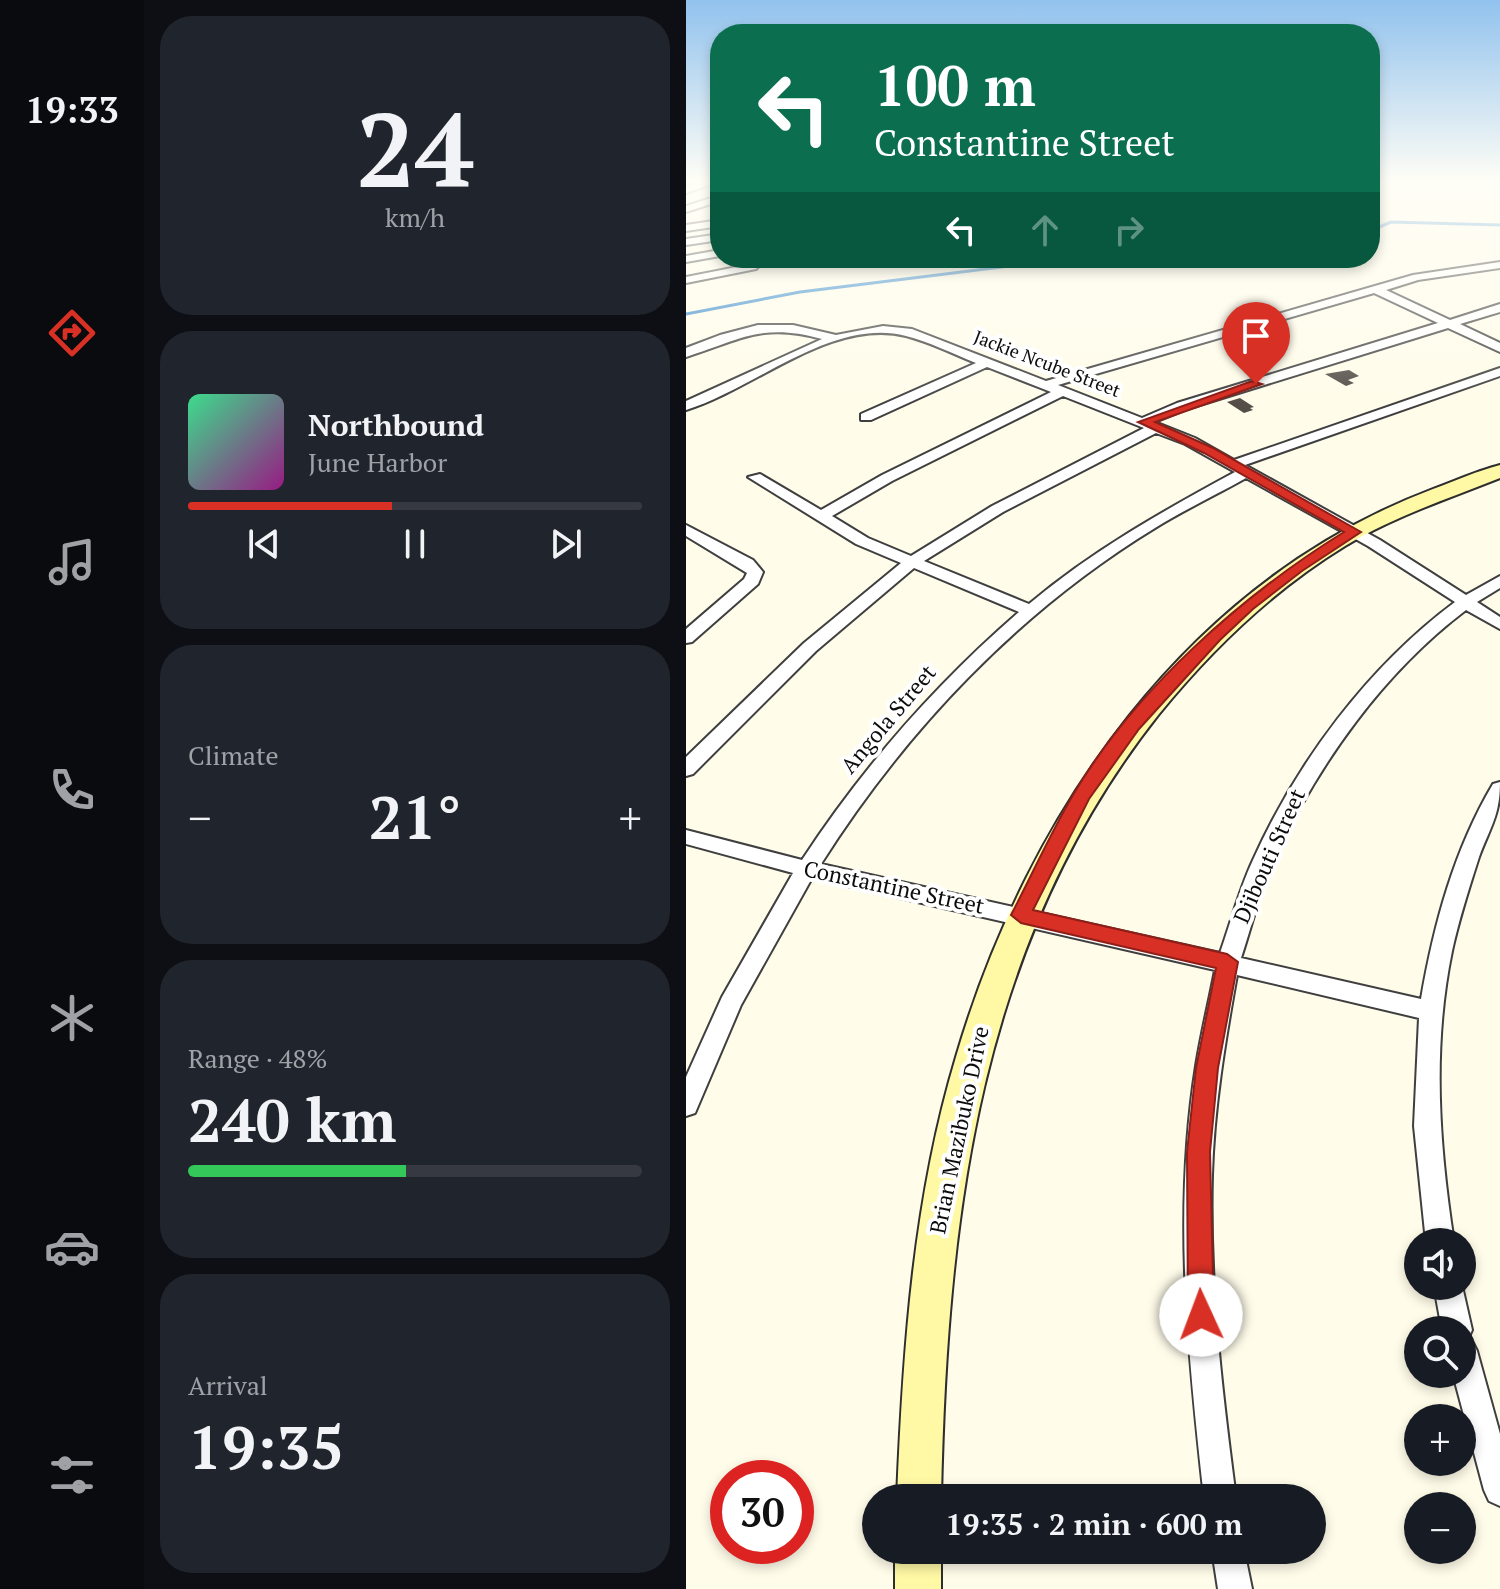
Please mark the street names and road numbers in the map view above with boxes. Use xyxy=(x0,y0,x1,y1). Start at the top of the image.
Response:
street label: Jackie Ncube Street xyxy=(971,324,1124,402)
street label: Angola Street xyxy=(834,658,942,779)
street label: Djibouti Street xyxy=(1226,784,1311,928)
street label: Constantine Street xyxy=(801,853,987,920)
street label: Brian Mazibuko Drive xyxy=(922,1024,995,1236)

